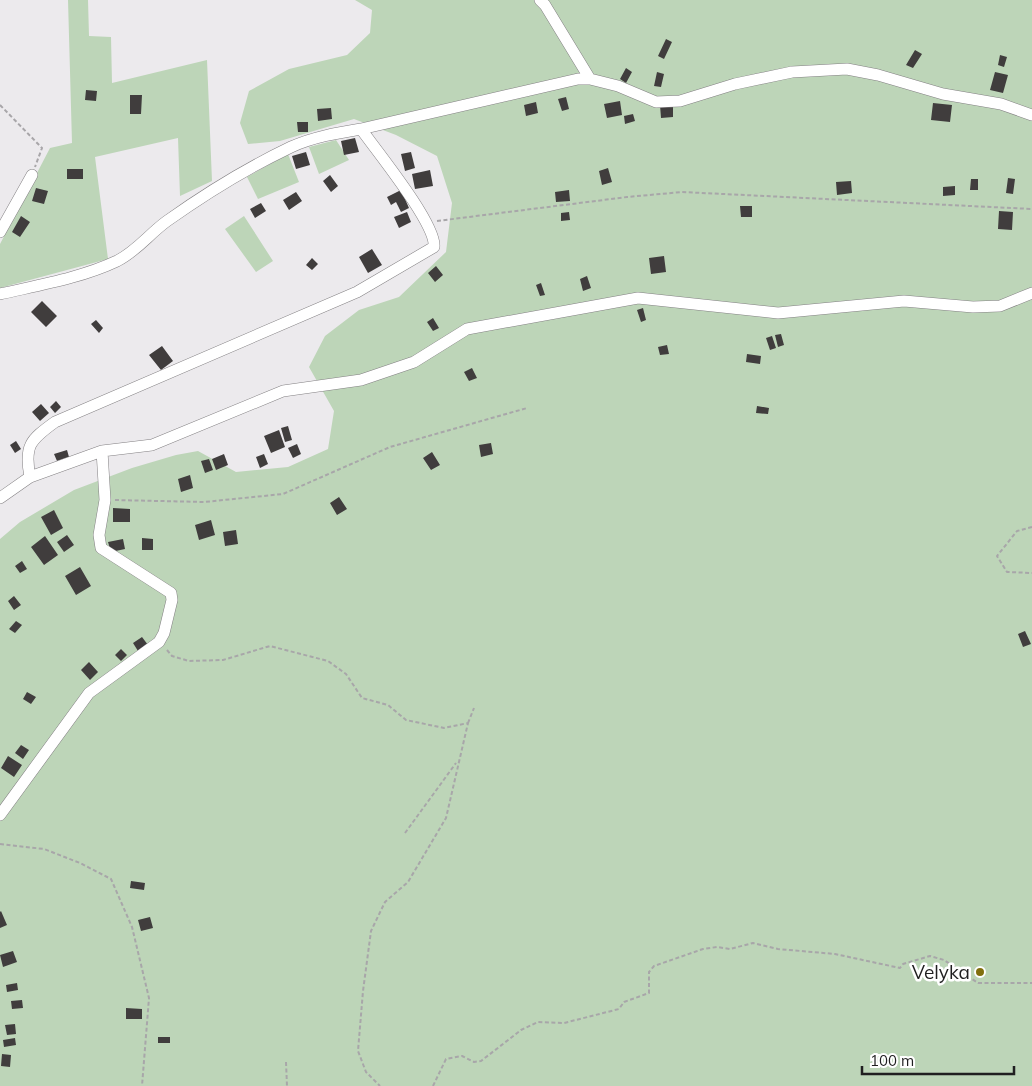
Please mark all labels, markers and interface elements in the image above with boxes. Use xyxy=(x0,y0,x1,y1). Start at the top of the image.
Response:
place label: Velyka xyxy=(912,960,970,984)
marker: Velyka xyxy=(974,966,986,978)
scale bar xyxy=(862,1044,1014,1076)
text: 100 m xyxy=(870,1051,914,1070)

